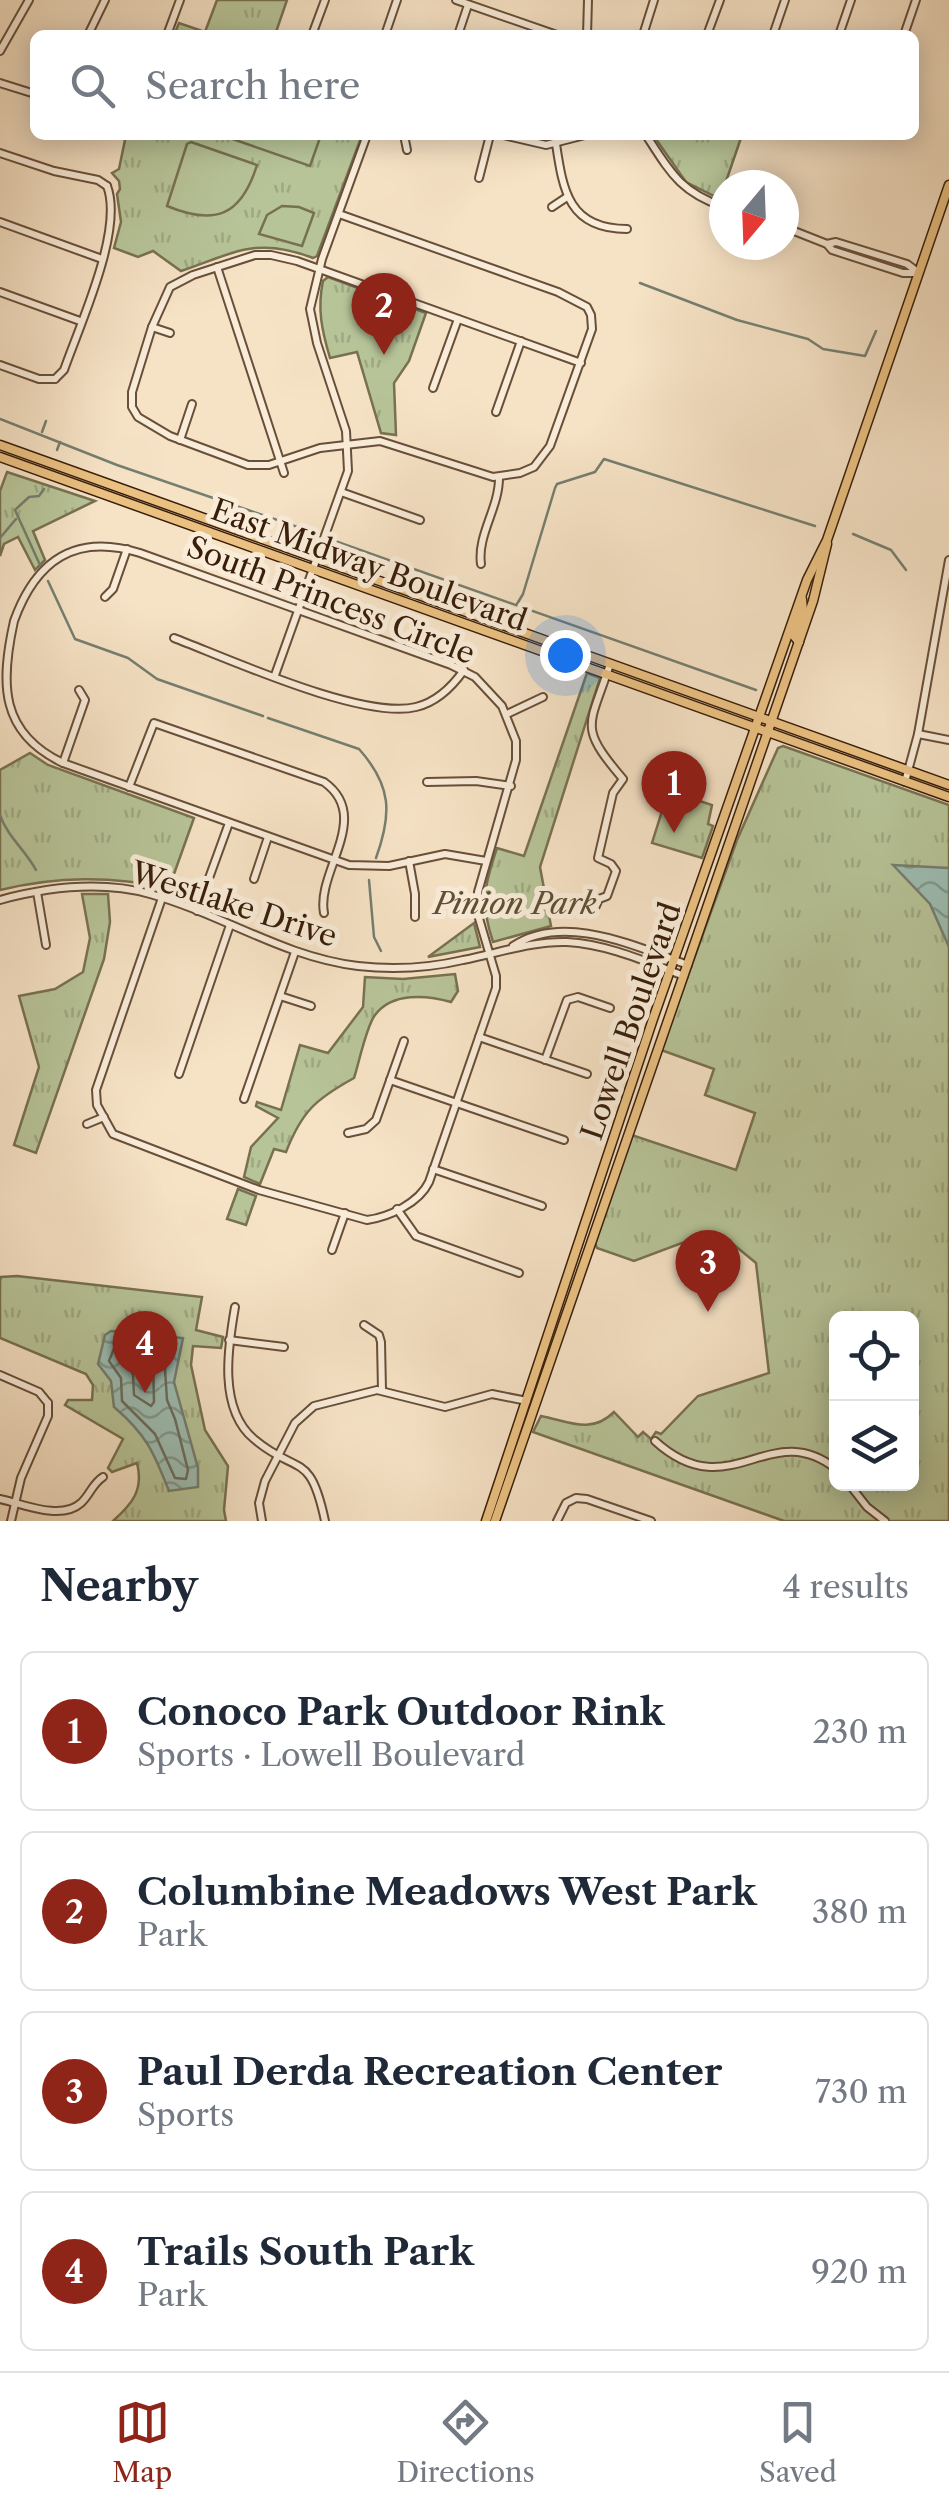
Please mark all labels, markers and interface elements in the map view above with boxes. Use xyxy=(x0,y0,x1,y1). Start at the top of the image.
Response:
search box xyxy=(30,30,919,140)
icon: search xyxy=(65,58,120,113)
text: Search here xyxy=(145,62,360,109)
north arrow xyxy=(709,170,799,260)
pin: 2 xyxy=(352,272,416,355)
street label: East Midway Boulevard xyxy=(206,491,532,639)
street label: South Princess Circle xyxy=(182,528,480,672)
your location xyxy=(540,630,591,681)
pin: 1 xyxy=(642,750,706,833)
street label: Westlake Drive xyxy=(125,853,342,955)
park label: Pinion Park xyxy=(431,885,597,922)
street label: Lowell Boulevard xyxy=(573,897,689,1145)
pin: 3 xyxy=(676,1230,740,1312)
pin: 4 xyxy=(112,1310,178,1393)
map controls xyxy=(829,1311,919,1491)
button: locate xyxy=(829,1311,919,1401)
button: layers xyxy=(829,1401,919,1491)
text: Nearby xyxy=(40,1560,198,1612)
text: 4 results xyxy=(783,1567,909,1606)
text: Conoco Park Outdoor Rink xyxy=(137,1688,665,1735)
text: 1 xyxy=(67,1712,82,1751)
text: 230 m xyxy=(812,1712,907,1751)
text: Sports · Lowell Boulevard xyxy=(137,1735,525,1774)
text: Columbine Meadows West Park xyxy=(137,1868,757,1915)
text: 2 xyxy=(65,1892,84,1931)
text: 380 m xyxy=(812,1892,907,1931)
text: Park xyxy=(137,1915,207,1954)
text: Paul Derda Recreation Center xyxy=(137,2048,722,2095)
text: 3 xyxy=(65,2072,84,2111)
text: 730 m xyxy=(815,2072,907,2111)
text: Sports xyxy=(137,2095,234,2134)
text: Trails South Park xyxy=(137,2228,474,2275)
text: 4 xyxy=(65,2252,84,2291)
text: 920 m xyxy=(811,2252,907,2291)
text: Park xyxy=(137,2275,207,2314)
tab: Map xyxy=(112,2395,172,2489)
tab: Directions xyxy=(396,2395,535,2489)
tab: Saved xyxy=(759,2395,837,2489)

